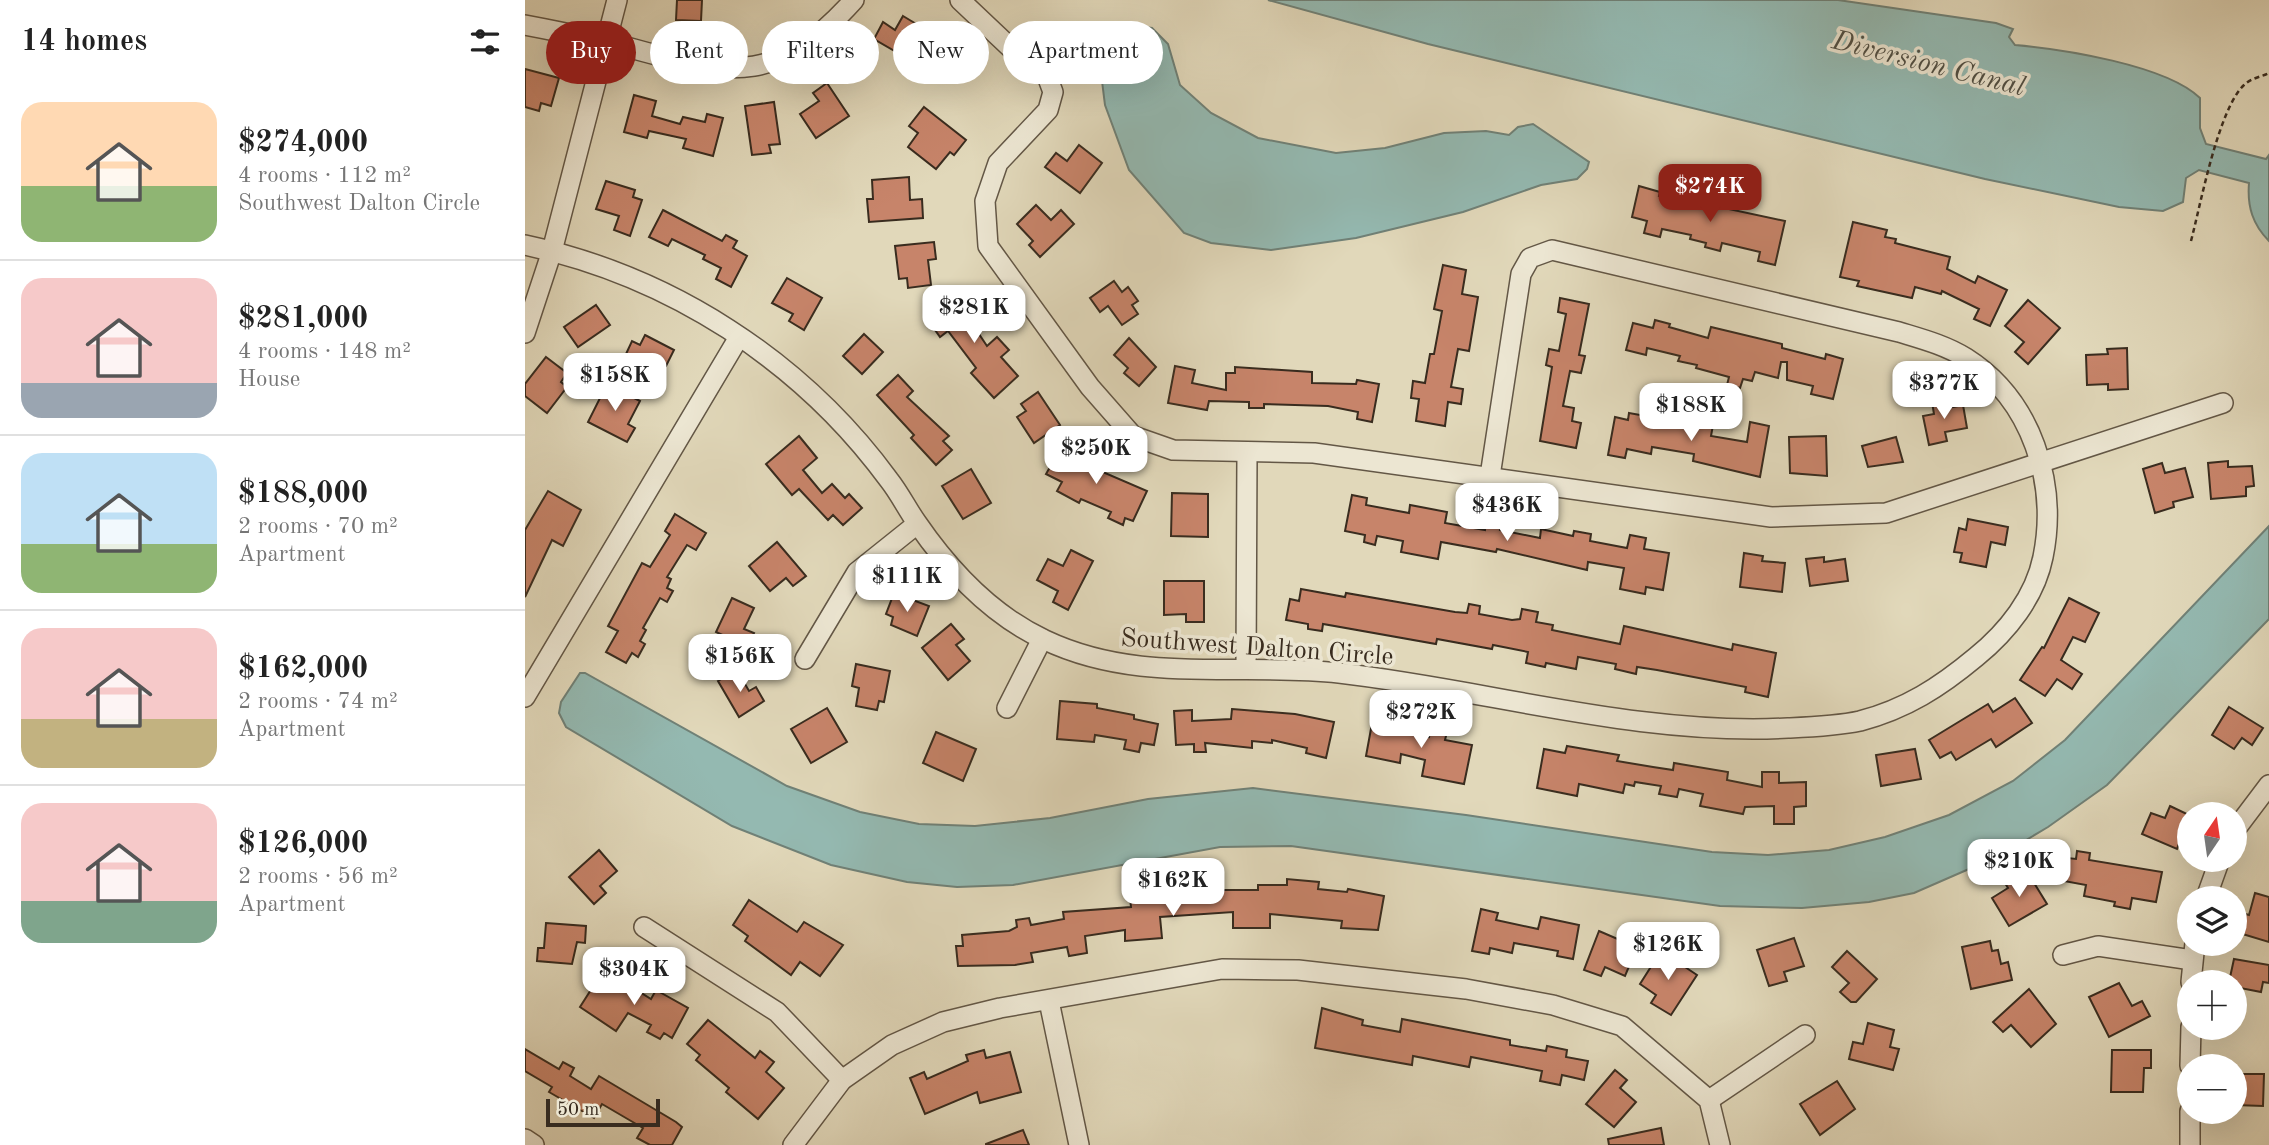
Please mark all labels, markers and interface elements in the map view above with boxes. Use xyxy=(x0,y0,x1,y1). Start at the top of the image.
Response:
chip: Buy xyxy=(546,21,636,84)
chip: Rent xyxy=(650,21,748,84)
chip: Filters xyxy=(762,21,879,84)
chip: New xyxy=(893,21,989,84)
chip: Apartment xyxy=(1003,21,1163,84)
icon: filters xyxy=(466,23,504,61)
text: 14 homes xyxy=(21,27,147,57)
water label: Diversion Canal xyxy=(1828,27,2028,102)
text: $274,000 xyxy=(238,128,368,158)
icon: home xyxy=(77,130,161,214)
text: 4 rooms · 112 m² xyxy=(238,164,411,187)
pin: $274K xyxy=(1661,164,1759,224)
text: $274K xyxy=(1674,175,1746,198)
text: Southwest Dalton Circle xyxy=(238,192,480,215)
pin: $281K xyxy=(925,286,1023,345)
text: $281K xyxy=(938,296,1010,319)
text: $281,000 xyxy=(238,304,368,334)
icon: home xyxy=(77,306,161,390)
text: 4 rooms · 148 m² xyxy=(238,340,411,363)
pin: $158K xyxy=(566,354,664,413)
pin: $377K xyxy=(1895,362,1993,421)
text: $158K xyxy=(579,364,651,387)
text: House xyxy=(238,368,300,391)
text: $377K xyxy=(1908,372,1980,395)
pin: $188K xyxy=(1642,384,1740,443)
text: $188K xyxy=(1655,394,1727,417)
pin: $250K xyxy=(1047,426,1145,486)
text: $250K xyxy=(1060,437,1132,460)
text: $188,000 xyxy=(238,479,368,509)
icon: home xyxy=(77,481,161,565)
pin: $436K xyxy=(1458,484,1556,543)
text: $436K xyxy=(1471,494,1543,517)
text: 2 rooms · 70 m² xyxy=(238,515,398,538)
text: Apartment xyxy=(238,543,346,566)
pin: $111K xyxy=(858,554,956,614)
text: $111K xyxy=(871,565,943,588)
street label: Southwest Dalton Circle xyxy=(1119,625,1394,671)
pin: $156K xyxy=(691,634,789,694)
text: $156K xyxy=(704,645,776,668)
text: $162,000 xyxy=(238,654,368,684)
icon: home xyxy=(77,656,161,740)
text: 2 rooms · 74 m² xyxy=(238,690,398,713)
pin: $272K xyxy=(1372,690,1470,750)
text: $272K xyxy=(1385,701,1457,724)
text: Apartment xyxy=(238,718,346,741)
north arrow xyxy=(2177,802,2247,872)
map controls xyxy=(2177,802,2247,1124)
text: $126,000 xyxy=(238,829,368,859)
icon: home xyxy=(77,831,161,915)
pin: $210K xyxy=(1970,839,2068,899)
text: $210K xyxy=(1983,850,2055,873)
pin: $162K xyxy=(1124,858,1222,918)
text: 2 rooms · 56 m² xyxy=(238,865,398,888)
text: $162K xyxy=(1137,869,1209,892)
button: layers xyxy=(2177,886,2247,956)
text: Apartment xyxy=(238,893,346,916)
pin: $126K xyxy=(1619,922,1717,982)
text: $126K xyxy=(1632,933,1704,956)
pin: $304K xyxy=(585,948,683,1007)
text: $304K xyxy=(598,958,670,981)
button: + xyxy=(2177,970,2247,1040)
button: − xyxy=(2177,1054,2247,1124)
scale bar xyxy=(546,1096,660,1128)
text: 50 m xyxy=(557,1101,599,1120)

